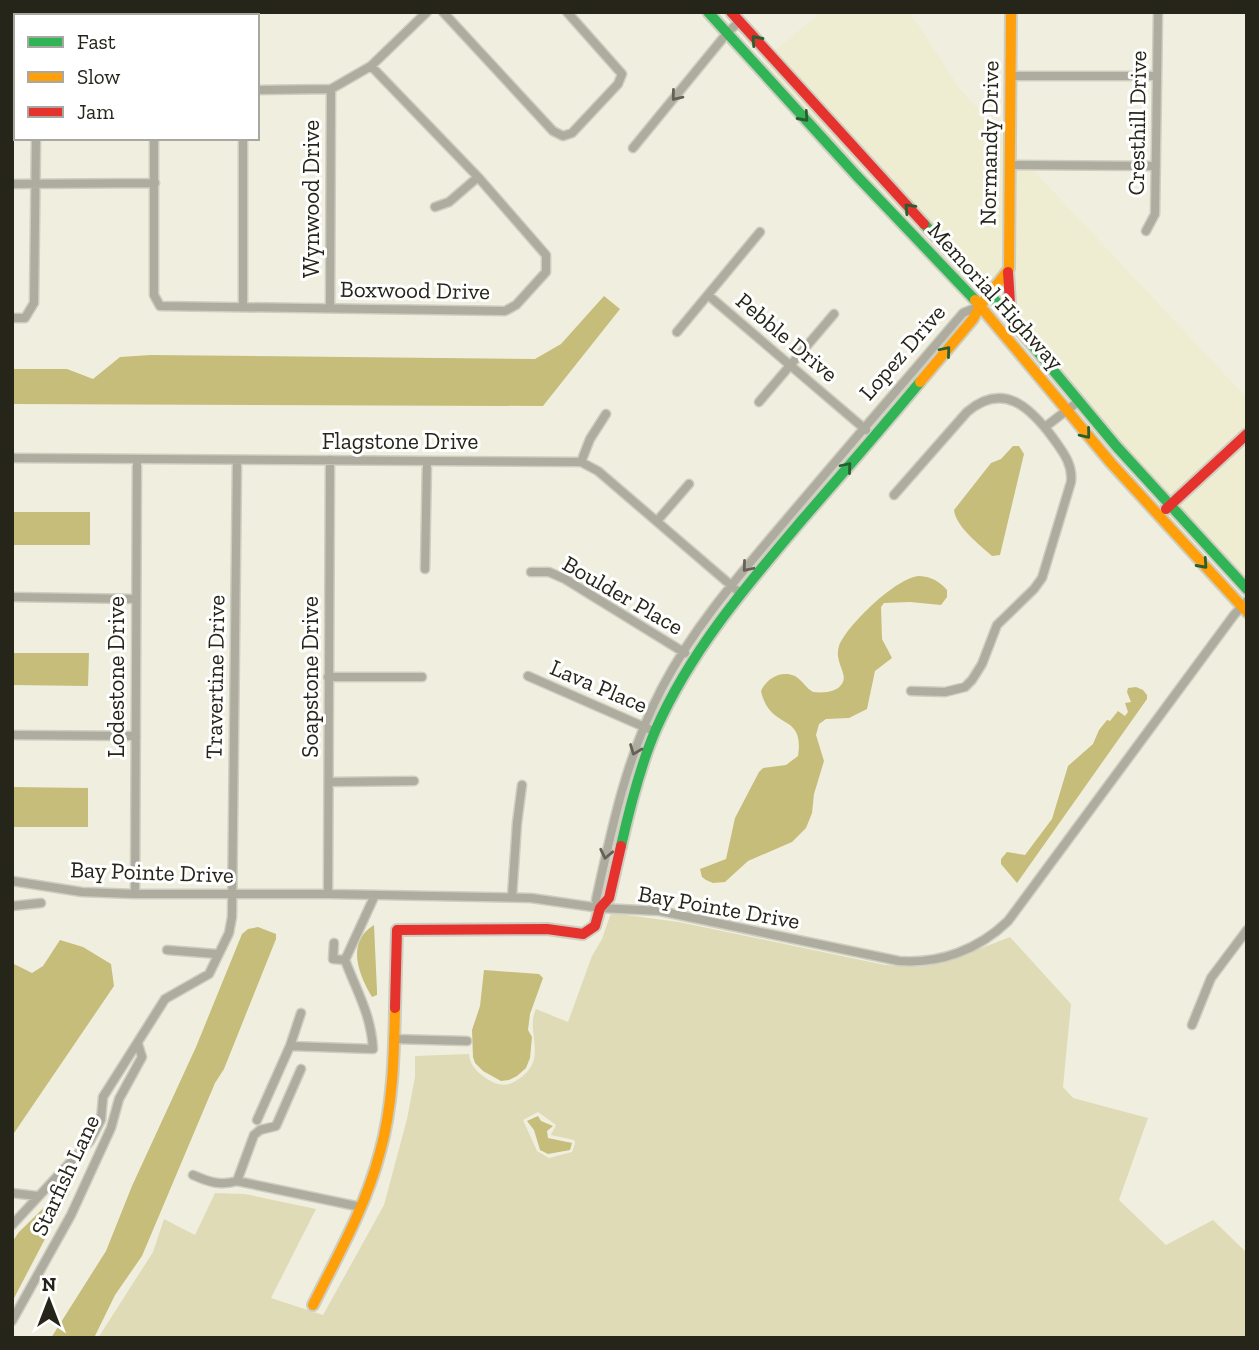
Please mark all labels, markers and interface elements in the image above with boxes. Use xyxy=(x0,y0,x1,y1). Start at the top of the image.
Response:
legend xyxy=(14,14,259,140)
text: Fast xyxy=(77,29,116,54)
one-way arrow xyxy=(752,35,764,48)
street label: Cresthill Drive xyxy=(1122,50,1152,196)
street label: Normandy Drive xyxy=(974,60,1004,226)
text: Slow xyxy=(77,64,120,89)
one-way arrow xyxy=(671,89,684,101)
text: Jam xyxy=(77,99,114,124)
one-way arrow xyxy=(796,109,808,122)
street label: Wynwood Drive xyxy=(297,120,325,278)
one-way arrow xyxy=(905,203,917,216)
street label: Memorial Highway xyxy=(922,216,1070,376)
street label: Boxwood Drive xyxy=(340,275,490,305)
street label: Pebble Drive xyxy=(730,286,844,388)
street label: Lopez Drive xyxy=(853,298,951,406)
one-way arrow xyxy=(938,347,950,360)
one-way arrow xyxy=(1078,425,1090,438)
street label: Flagstone Drive xyxy=(322,427,478,455)
one-way arrow xyxy=(839,463,851,476)
street label: Boulder Place xyxy=(558,549,688,641)
one-way arrow xyxy=(1195,556,1207,569)
one-way arrow xyxy=(743,558,755,571)
street label: Travertine Drive xyxy=(200,595,230,759)
street label: Lodestone Drive xyxy=(102,596,130,758)
street label: Soapstone Drive xyxy=(296,596,324,758)
street label: Lava Place xyxy=(546,653,652,719)
one-way arrow xyxy=(629,744,643,756)
one-way arrow xyxy=(599,848,614,860)
street label: Bay Pointe Drive xyxy=(70,855,234,889)
street label: Bay Pointe Drive xyxy=(636,879,802,935)
street label: Starfish Lane xyxy=(25,1110,105,1240)
north arrow xyxy=(14,1266,84,1336)
text: N xyxy=(42,1273,56,1296)

